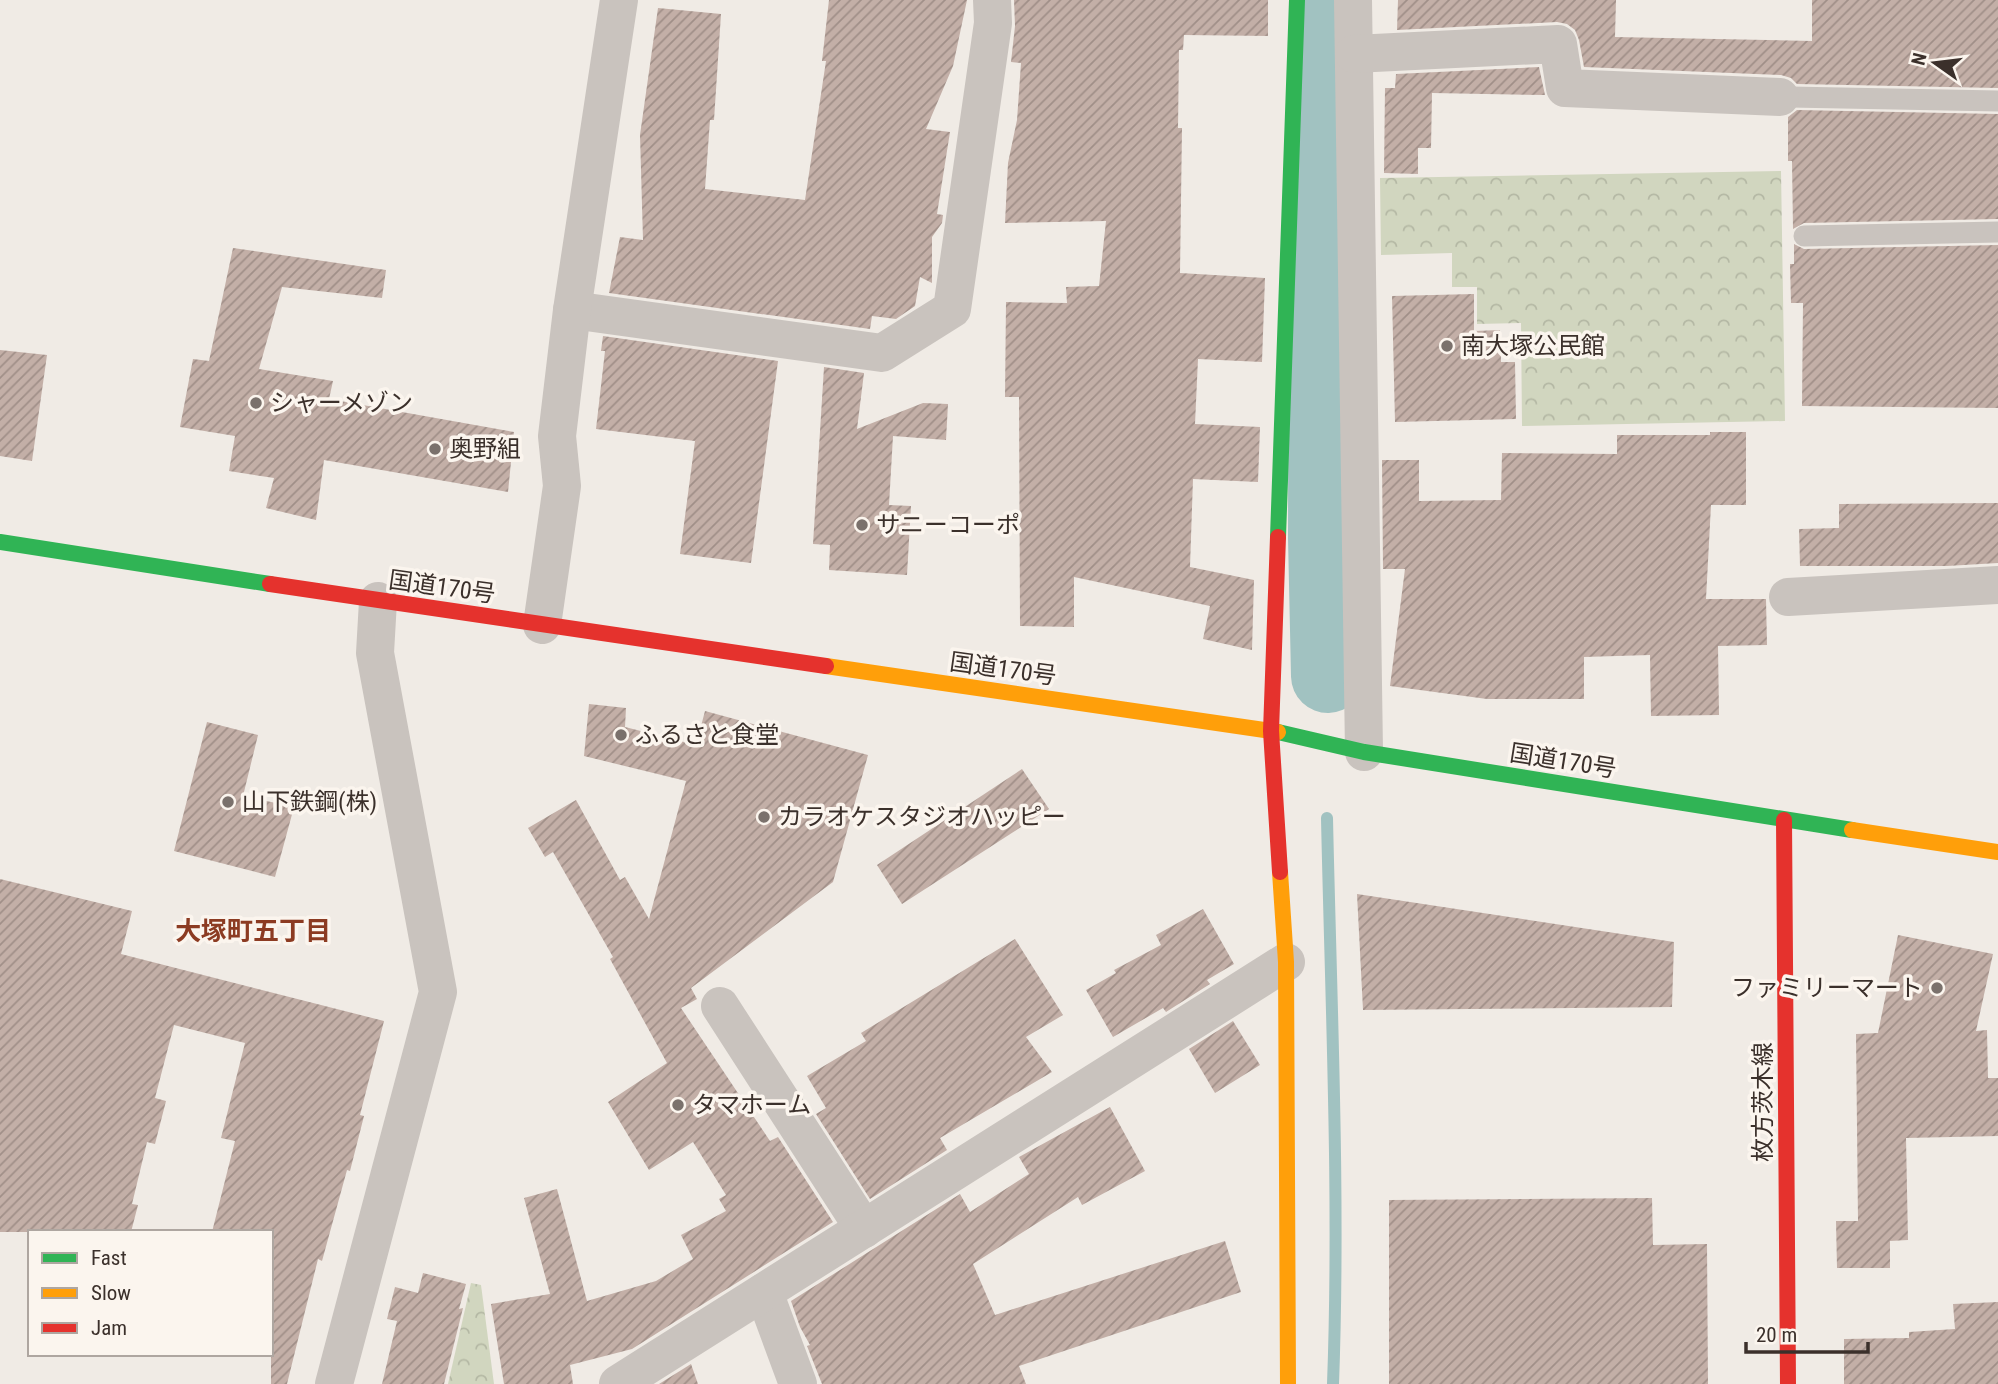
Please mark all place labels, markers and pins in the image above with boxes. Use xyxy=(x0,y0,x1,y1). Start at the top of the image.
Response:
place label: 南大塚公民館 xyxy=(1461,332,1605,360)
marker: 南大塚公民館 xyxy=(1439,338,1455,354)
place label: シャーメゾン xyxy=(270,389,413,417)
marker: シャーメゾン xyxy=(248,395,264,411)
place label: 奥野組 xyxy=(449,435,521,463)
marker: 奥野組 xyxy=(427,441,443,457)
place label: サニーコーポ xyxy=(876,511,1020,539)
marker: サニーコーポ xyxy=(854,517,870,533)
place label: ふるさと食堂 xyxy=(635,721,779,749)
marker: ふるさと食堂 xyxy=(613,727,629,743)
place label: 山下鉄鋼(株) xyxy=(242,788,377,816)
marker: 山下鉄鋼(株) xyxy=(220,794,236,810)
place label: カラオケスタジオハッピー xyxy=(778,803,1066,831)
marker: カラオケスタジオハッピー xyxy=(756,809,772,825)
place label: ファミリーマート xyxy=(1731,974,1923,1002)
marker: ファミリーマート xyxy=(1929,980,1945,996)
place label: タマホーム xyxy=(692,1091,811,1119)
marker: タマホーム xyxy=(670,1097,686,1113)

